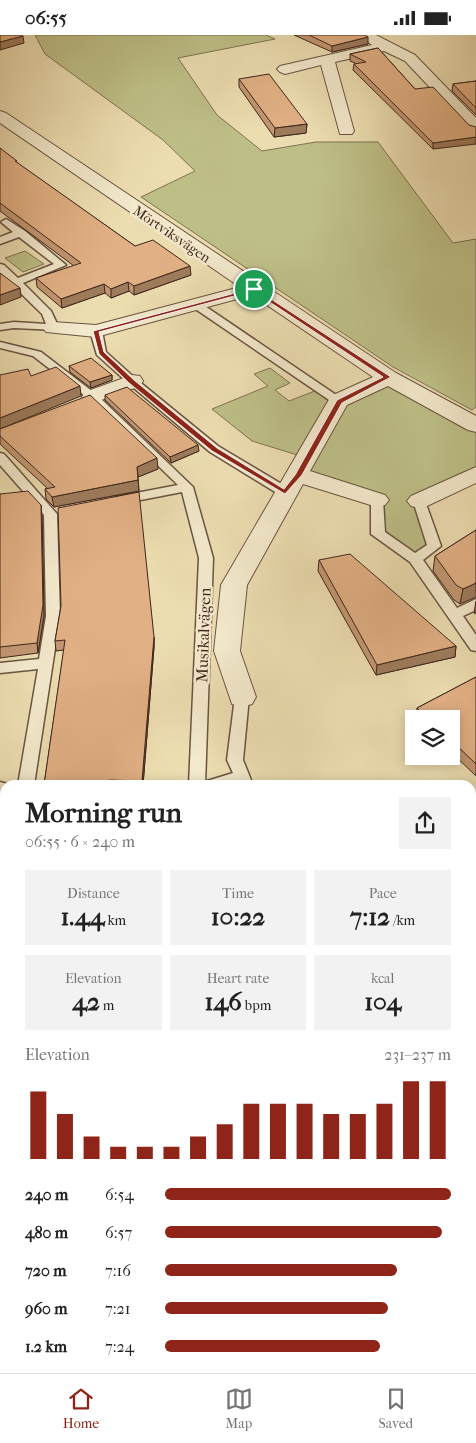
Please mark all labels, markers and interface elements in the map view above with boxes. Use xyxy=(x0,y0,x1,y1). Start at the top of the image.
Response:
text: 06:55 xyxy=(25,7,67,29)
street label: Mörtviksvägen xyxy=(130,202,214,267)
pin xyxy=(233,268,275,310)
icon: arrive xyxy=(240,275,268,303)
street label: Musikalvägen xyxy=(192,587,215,683)
map controls xyxy=(405,710,460,765)
button: layers xyxy=(405,710,460,765)
text: Morning run xyxy=(25,796,182,829)
button: share xyxy=(399,797,451,849)
text: 06:55 · 6 × 240 m xyxy=(25,832,135,851)
text: Distance xyxy=(67,885,120,902)
text: Time xyxy=(222,885,254,902)
text: Pace xyxy=(369,885,397,902)
text: 1.44 xyxy=(60,902,104,931)
text: 10:22 xyxy=(211,902,265,931)
text: 7:12 xyxy=(350,902,390,931)
text: km xyxy=(104,912,126,929)
text: /km xyxy=(390,912,415,929)
text: Elevation xyxy=(65,970,122,987)
text: Heart rate xyxy=(207,970,269,987)
text: kcal xyxy=(371,970,394,987)
text: 42 xyxy=(72,987,100,1016)
text: 146 xyxy=(205,987,242,1016)
text: 104 xyxy=(364,987,401,1016)
text: m xyxy=(100,997,114,1014)
text: bpm xyxy=(242,997,271,1014)
text: Elevation xyxy=(25,1045,90,1064)
text: 231–237 m xyxy=(384,1045,451,1064)
text: 240 m xyxy=(25,1185,68,1204)
text: 6:54 xyxy=(105,1185,134,1204)
text: 480 m xyxy=(25,1223,68,1242)
text: 6:57 xyxy=(105,1223,132,1242)
text: 720 m xyxy=(25,1261,66,1280)
text: 7:16 xyxy=(105,1261,131,1280)
text: 960 m xyxy=(25,1299,68,1318)
text: 7:21 xyxy=(105,1299,131,1318)
text: 1.2 km xyxy=(25,1337,67,1356)
text: 7:24 xyxy=(105,1337,134,1356)
tab: Home xyxy=(63,1385,99,1432)
tab: Map xyxy=(225,1385,253,1432)
tab: Saved xyxy=(378,1385,413,1432)

